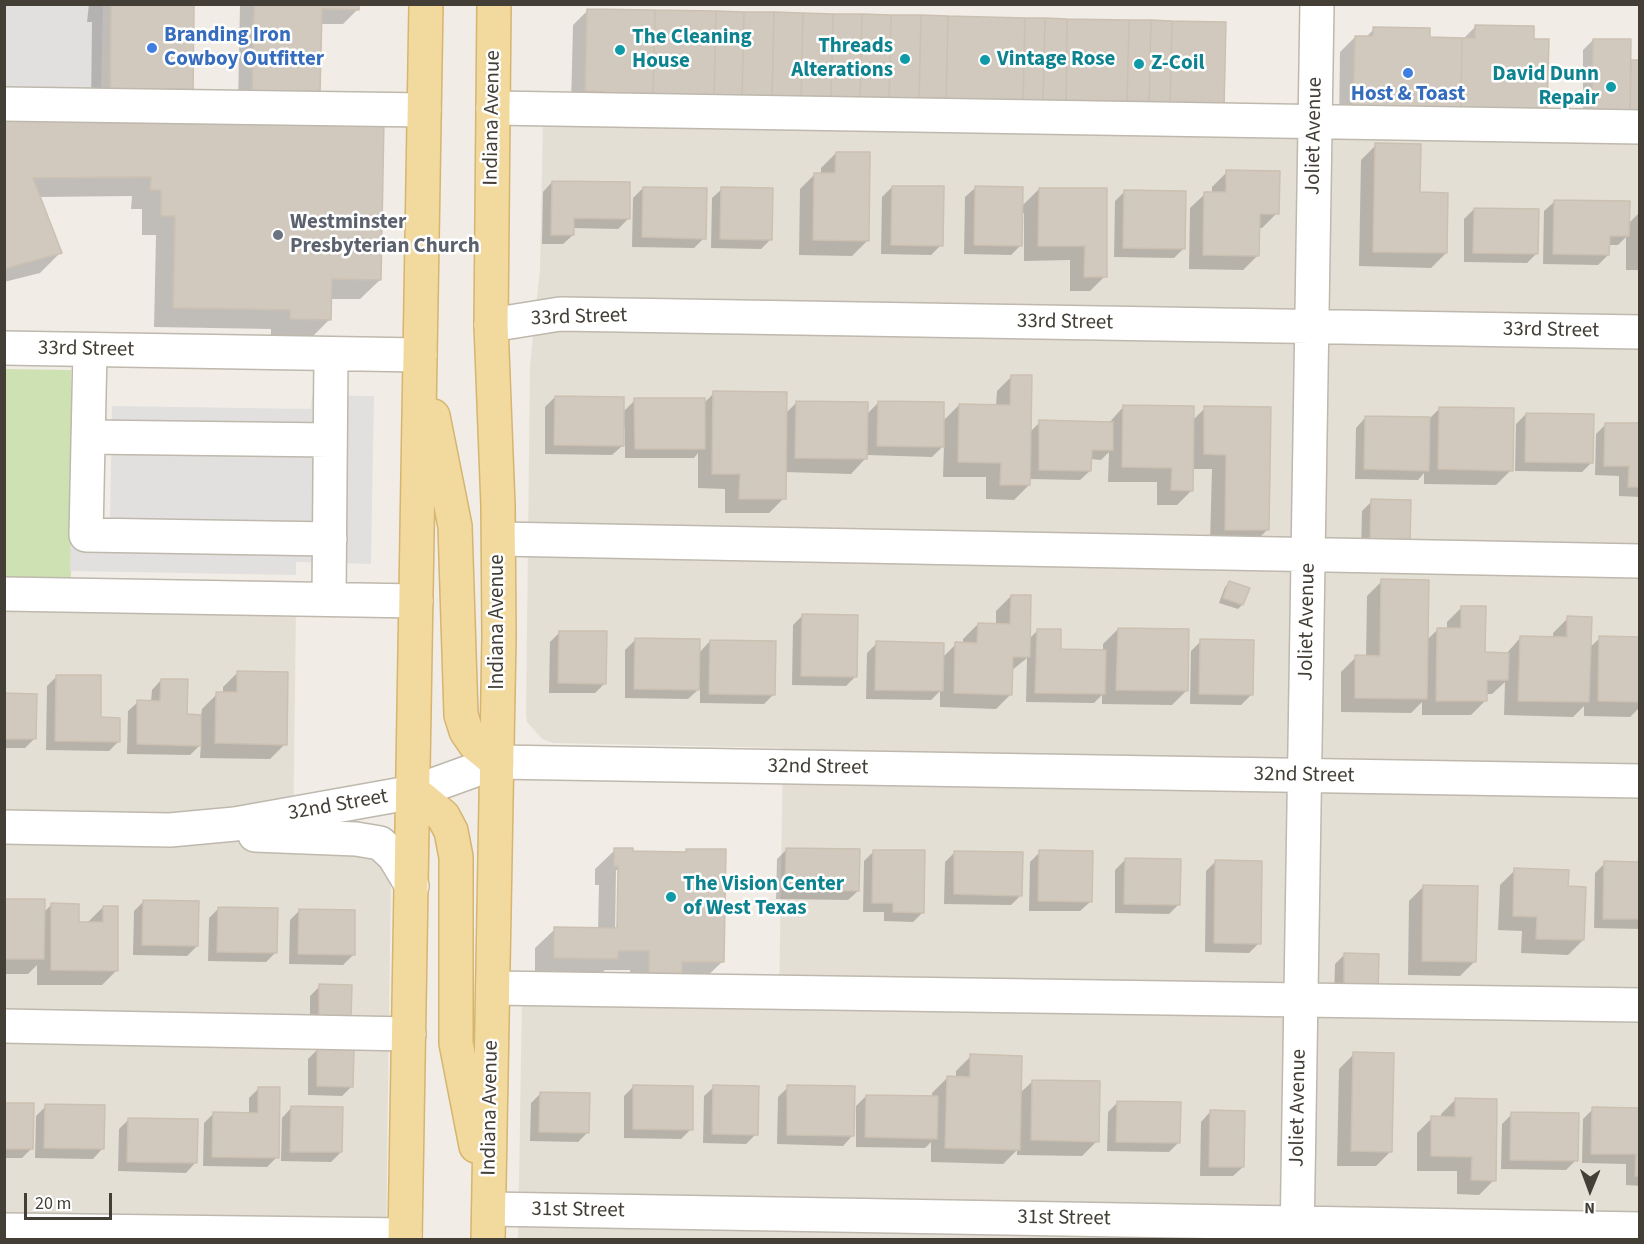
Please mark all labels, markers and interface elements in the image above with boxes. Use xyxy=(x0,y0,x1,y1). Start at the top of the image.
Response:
place label: Branding Iron Cowboy Outfitter xyxy=(164,23,324,73)
place label: The Cleaning House xyxy=(632,25,752,75)
place label: Threads Alterations xyxy=(791,34,893,84)
marker: Branding Iron Cowboy Outfitter xyxy=(145,41,159,55)
marker: The Cleaning House xyxy=(613,43,627,57)
place label: Vintage Rose xyxy=(997,47,1115,73)
street label: Indiana Avenue xyxy=(479,50,507,186)
place label: Z-Coil xyxy=(1151,51,1205,77)
marker: Threads Alterations xyxy=(898,52,912,66)
marker: Vintage Rose xyxy=(978,53,992,67)
marker: Z-Coil xyxy=(1132,57,1146,71)
place label: David Dunn Repair xyxy=(1492,62,1599,112)
marker: Host & Toast xyxy=(1401,66,1415,80)
street label: Joliet Avenue xyxy=(1301,77,1329,195)
marker: David Dunn Repair xyxy=(1604,80,1618,94)
place label: Host & Toast xyxy=(1351,82,1465,108)
place label: Westminster Presbyterian Church xyxy=(290,210,480,260)
marker: Westminster Presbyterian Church xyxy=(271,228,285,242)
street label: 33rd Street xyxy=(530,304,628,332)
street label: 33rd Street xyxy=(1017,310,1113,336)
street label: 33rd Street xyxy=(1503,318,1599,344)
street label: 33rd Street xyxy=(38,337,134,363)
street label: Indiana Avenue xyxy=(485,554,511,690)
street label: Joliet Avenue xyxy=(1294,563,1322,681)
street label: 32nd Street xyxy=(767,755,869,781)
street label: 32nd Street xyxy=(1253,763,1355,789)
street label: 32nd Street xyxy=(286,785,390,827)
place label: The Vision Center of West Texas xyxy=(683,872,844,922)
marker: The Vision Center of West Texas xyxy=(664,890,678,904)
street label: Indiana Avenue xyxy=(477,1040,505,1176)
street label: Joliet Avenue xyxy=(1285,1049,1313,1167)
north arrow xyxy=(1560,1160,1620,1220)
scale bar xyxy=(27,1181,116,1219)
text: 20 m xyxy=(35,1191,71,1216)
text: N xyxy=(1584,1197,1595,1219)
street label: 31st Street xyxy=(531,1198,625,1224)
street label: 31st Street xyxy=(1017,1206,1111,1232)

